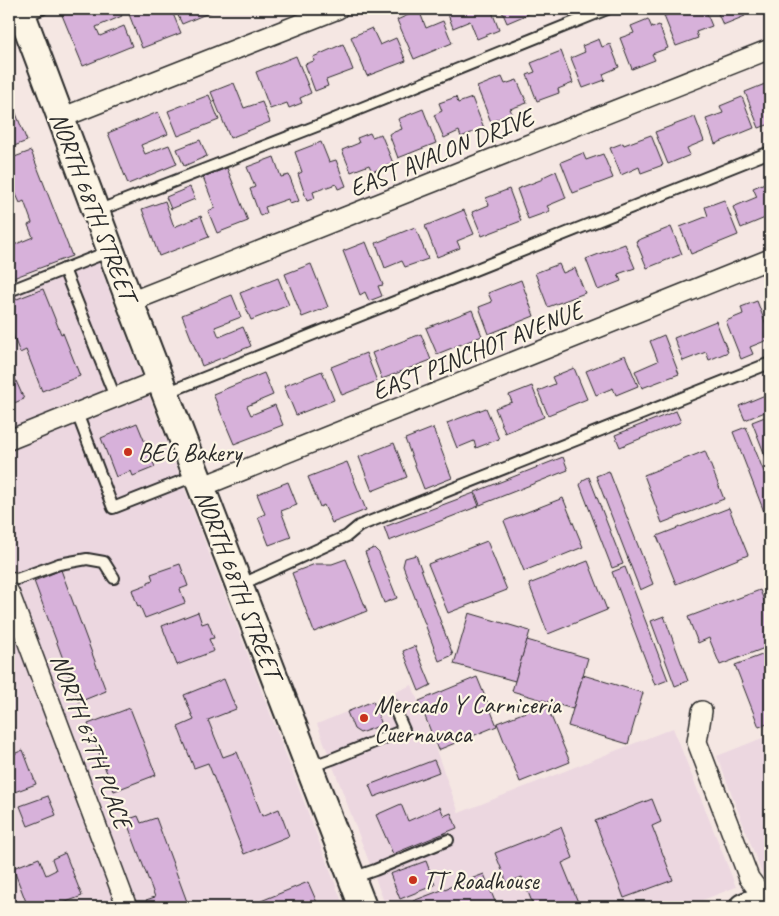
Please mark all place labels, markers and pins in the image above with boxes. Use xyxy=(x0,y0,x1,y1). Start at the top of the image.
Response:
place label: BEG Bakery xyxy=(138,437,244,469)
marker: BEG Bakery xyxy=(122,446,134,458)
place label: Mercado Y Carniceria Cuernavaca xyxy=(374,689,562,750)
marker: Mercado Y Carniceria Cuernavaca xyxy=(358,712,370,724)
place label: TT Roadhouse xyxy=(423,865,541,897)
marker: TT Roadhouse xyxy=(407,874,419,886)

